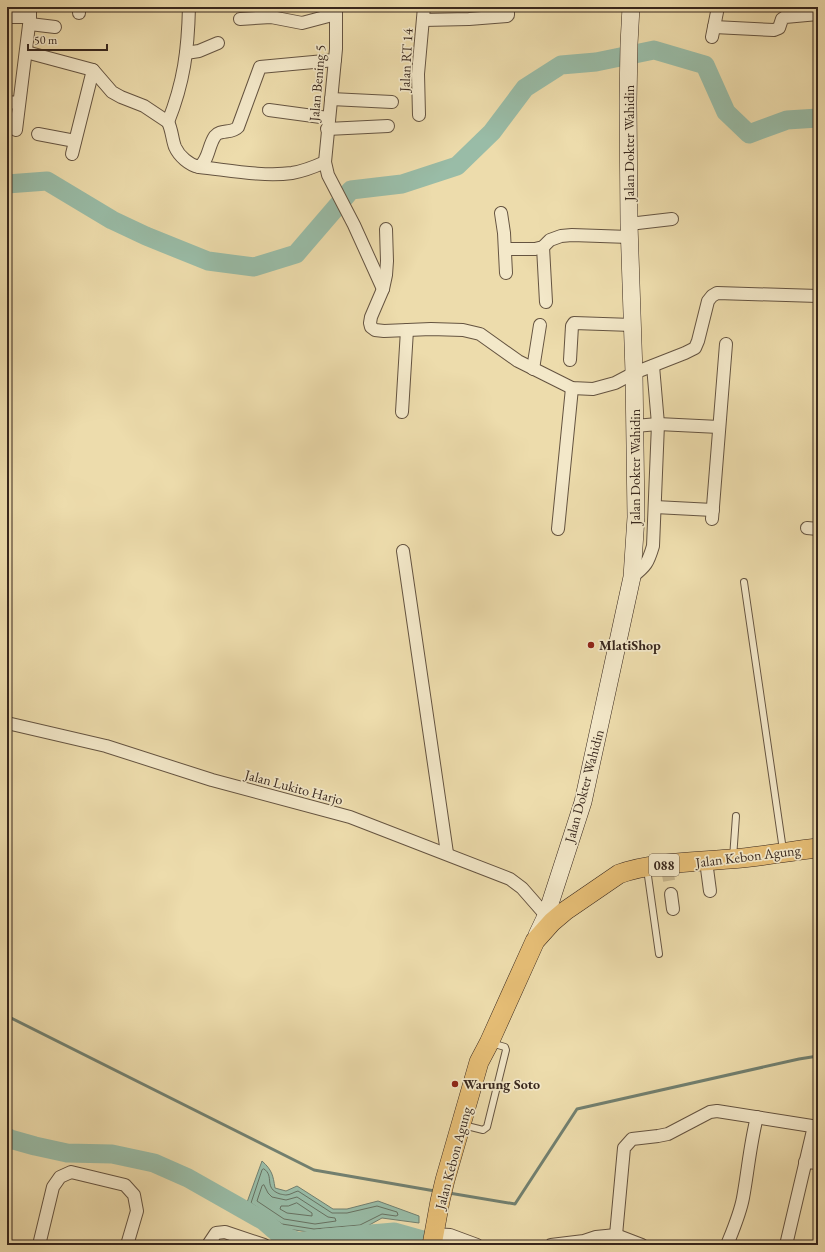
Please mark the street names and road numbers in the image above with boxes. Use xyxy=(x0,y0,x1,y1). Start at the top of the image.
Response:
street label: Jalan RT 14 xyxy=(395,27,417,93)
street label: Jalan Bening 5 xyxy=(305,44,329,123)
street label: Jalan Dokter Wahidin xyxy=(620,84,638,202)
street label: Jalan Dokter Wahidin xyxy=(626,408,644,526)
street label: Jalan Dokter Wahidin xyxy=(560,727,608,845)
street label: Jalan Lukito Harjo xyxy=(242,765,345,809)
street label: Jalan Kebon Agung xyxy=(694,841,802,871)
road number: 088 xyxy=(649,854,679,876)
street label: Jalan Kebon Agung xyxy=(430,1104,476,1212)

